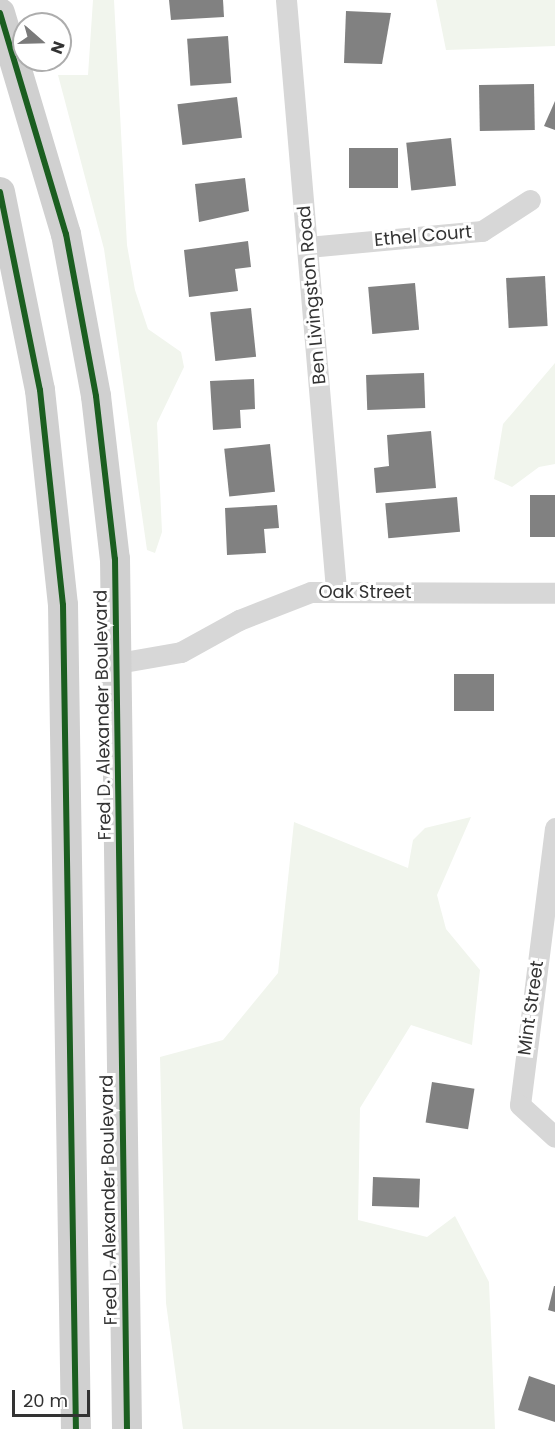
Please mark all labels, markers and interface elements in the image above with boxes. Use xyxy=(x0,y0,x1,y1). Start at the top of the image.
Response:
north arrow xyxy=(12,12,72,72)
text: N xyxy=(45,38,70,57)
street label: Ben Livingston Road xyxy=(293,205,331,385)
street label: Ethel Court xyxy=(373,221,473,251)
street label: Oak Street xyxy=(318,581,412,603)
street label: Fred D. Alexander Boulevard xyxy=(90,589,116,841)
street label: Mint Street xyxy=(514,959,548,1057)
street label: Fred D. Alexander Boulevard xyxy=(96,1074,122,1326)
scale bar xyxy=(15,1378,93,1416)
text: 20 m xyxy=(23,1388,68,1413)

